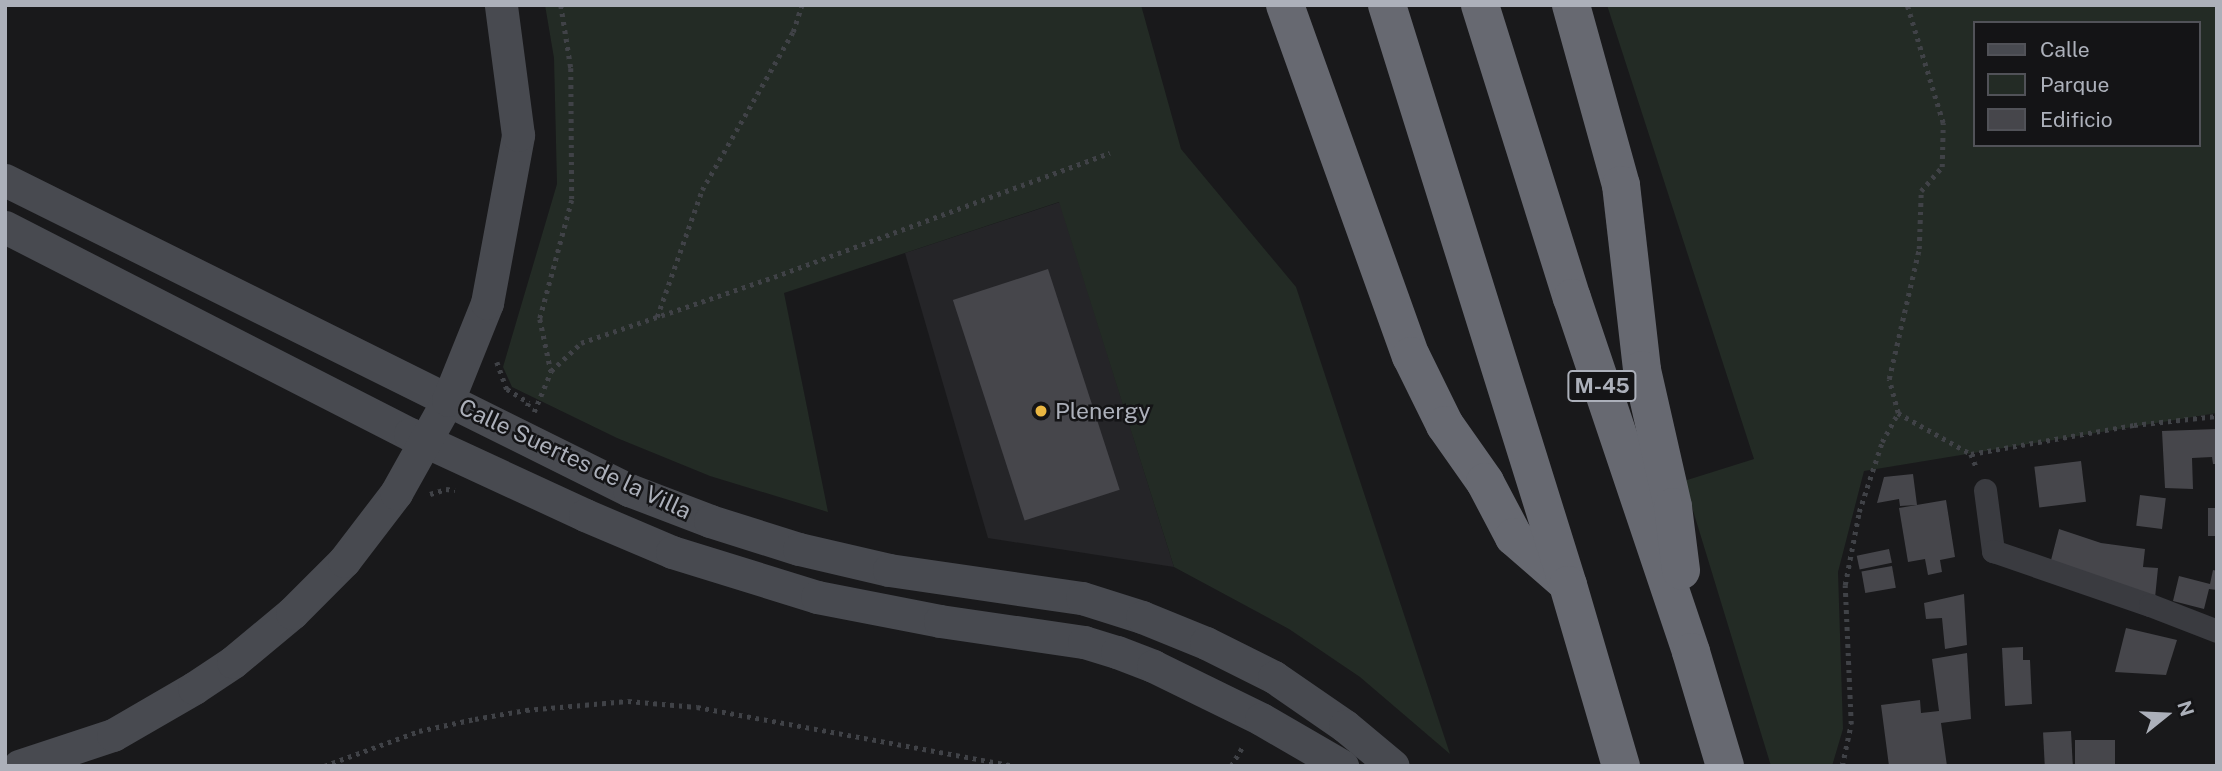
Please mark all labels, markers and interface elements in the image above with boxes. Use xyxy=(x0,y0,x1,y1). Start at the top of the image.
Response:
legend xyxy=(1974,21,2201,147)
text: Calle xyxy=(2040,37,2090,62)
text: Parque xyxy=(2040,72,2109,97)
text: Edificio xyxy=(2040,107,2113,132)
road number: M-45 xyxy=(1567,368,1637,404)
street label: Calle Suertes de la Villa xyxy=(454,393,696,525)
place label: Plenergy xyxy=(1055,397,1151,425)
marker: Plenergy xyxy=(1033,403,1049,419)
north arrow xyxy=(2131,680,2201,750)
text: N xyxy=(2173,698,2199,719)

